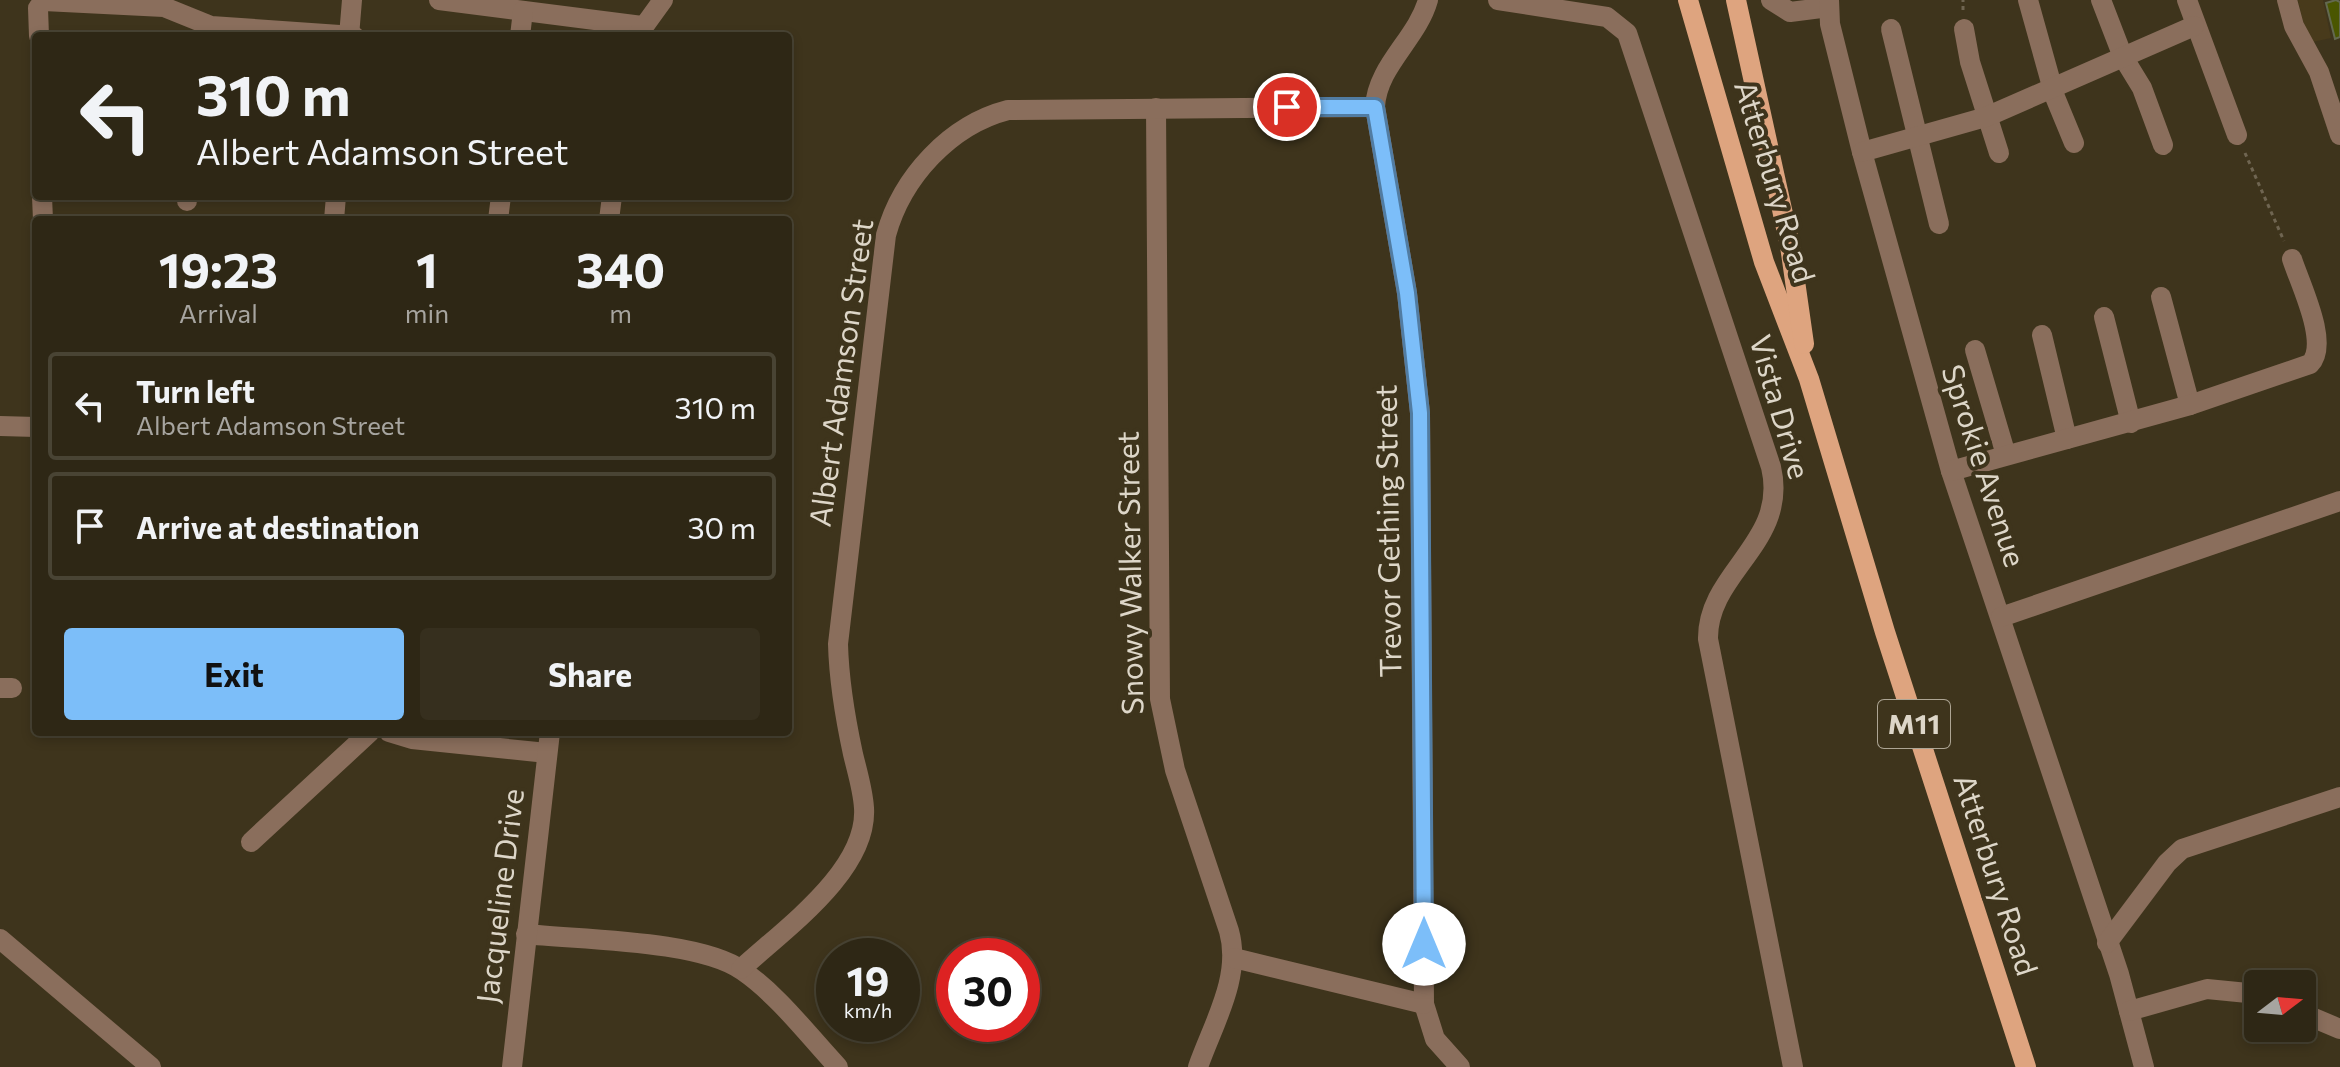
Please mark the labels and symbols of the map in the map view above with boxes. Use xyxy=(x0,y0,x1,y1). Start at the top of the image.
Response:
pin xyxy=(1253,73,1321,141)
street label: Atterbury Road xyxy=(1728,76,1825,287)
street label: Albert Adamson Street xyxy=(800,216,879,529)
street label: Vista Drive xyxy=(1743,330,1820,483)
street label: Sprokie Avenue xyxy=(1935,360,2035,571)
street label: Trevor Gething Street xyxy=(1365,384,1408,678)
street label: Snowy Walker Street xyxy=(1108,431,1149,715)
road number: M11 xyxy=(1878,700,1950,748)
street label: Atterbury Road xyxy=(1947,769,2047,980)
street label: Jacqueline Drive xyxy=(467,786,530,1005)
position arrow xyxy=(1382,902,1466,986)
speed limit sign: 30 xyxy=(936,938,1040,1042)
north arrow xyxy=(2244,970,2316,1042)

